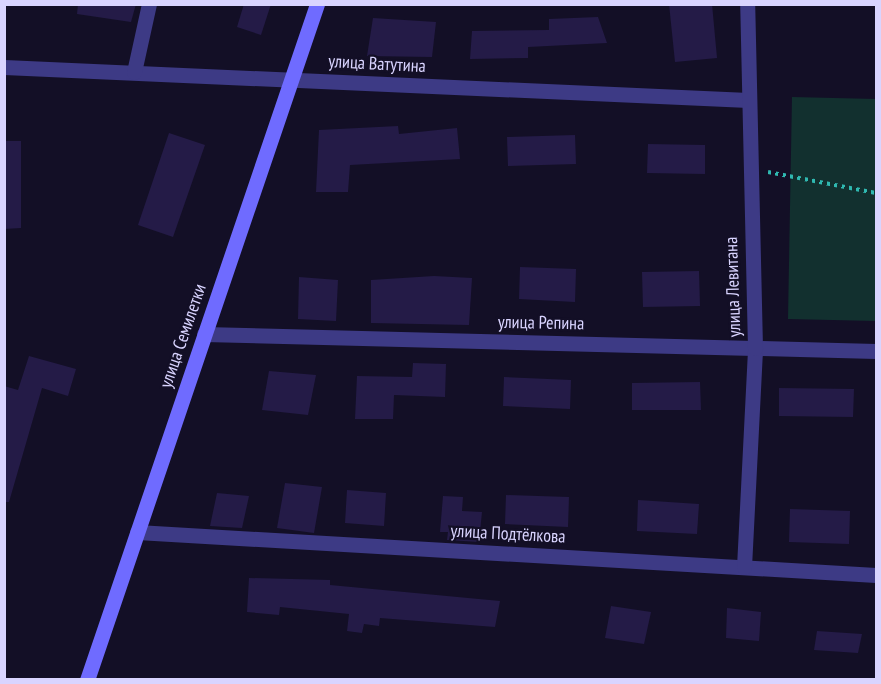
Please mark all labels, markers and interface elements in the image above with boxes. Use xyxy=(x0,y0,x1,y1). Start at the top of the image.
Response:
street label: улица Ватутина xyxy=(328,51,426,77)
street label: улица Левитана xyxy=(720,236,746,338)
street label: улица Семилетки xyxy=(155,281,211,391)
street label: улица Репина xyxy=(498,311,584,335)
street label: улица Подтёлкова xyxy=(450,520,566,548)

